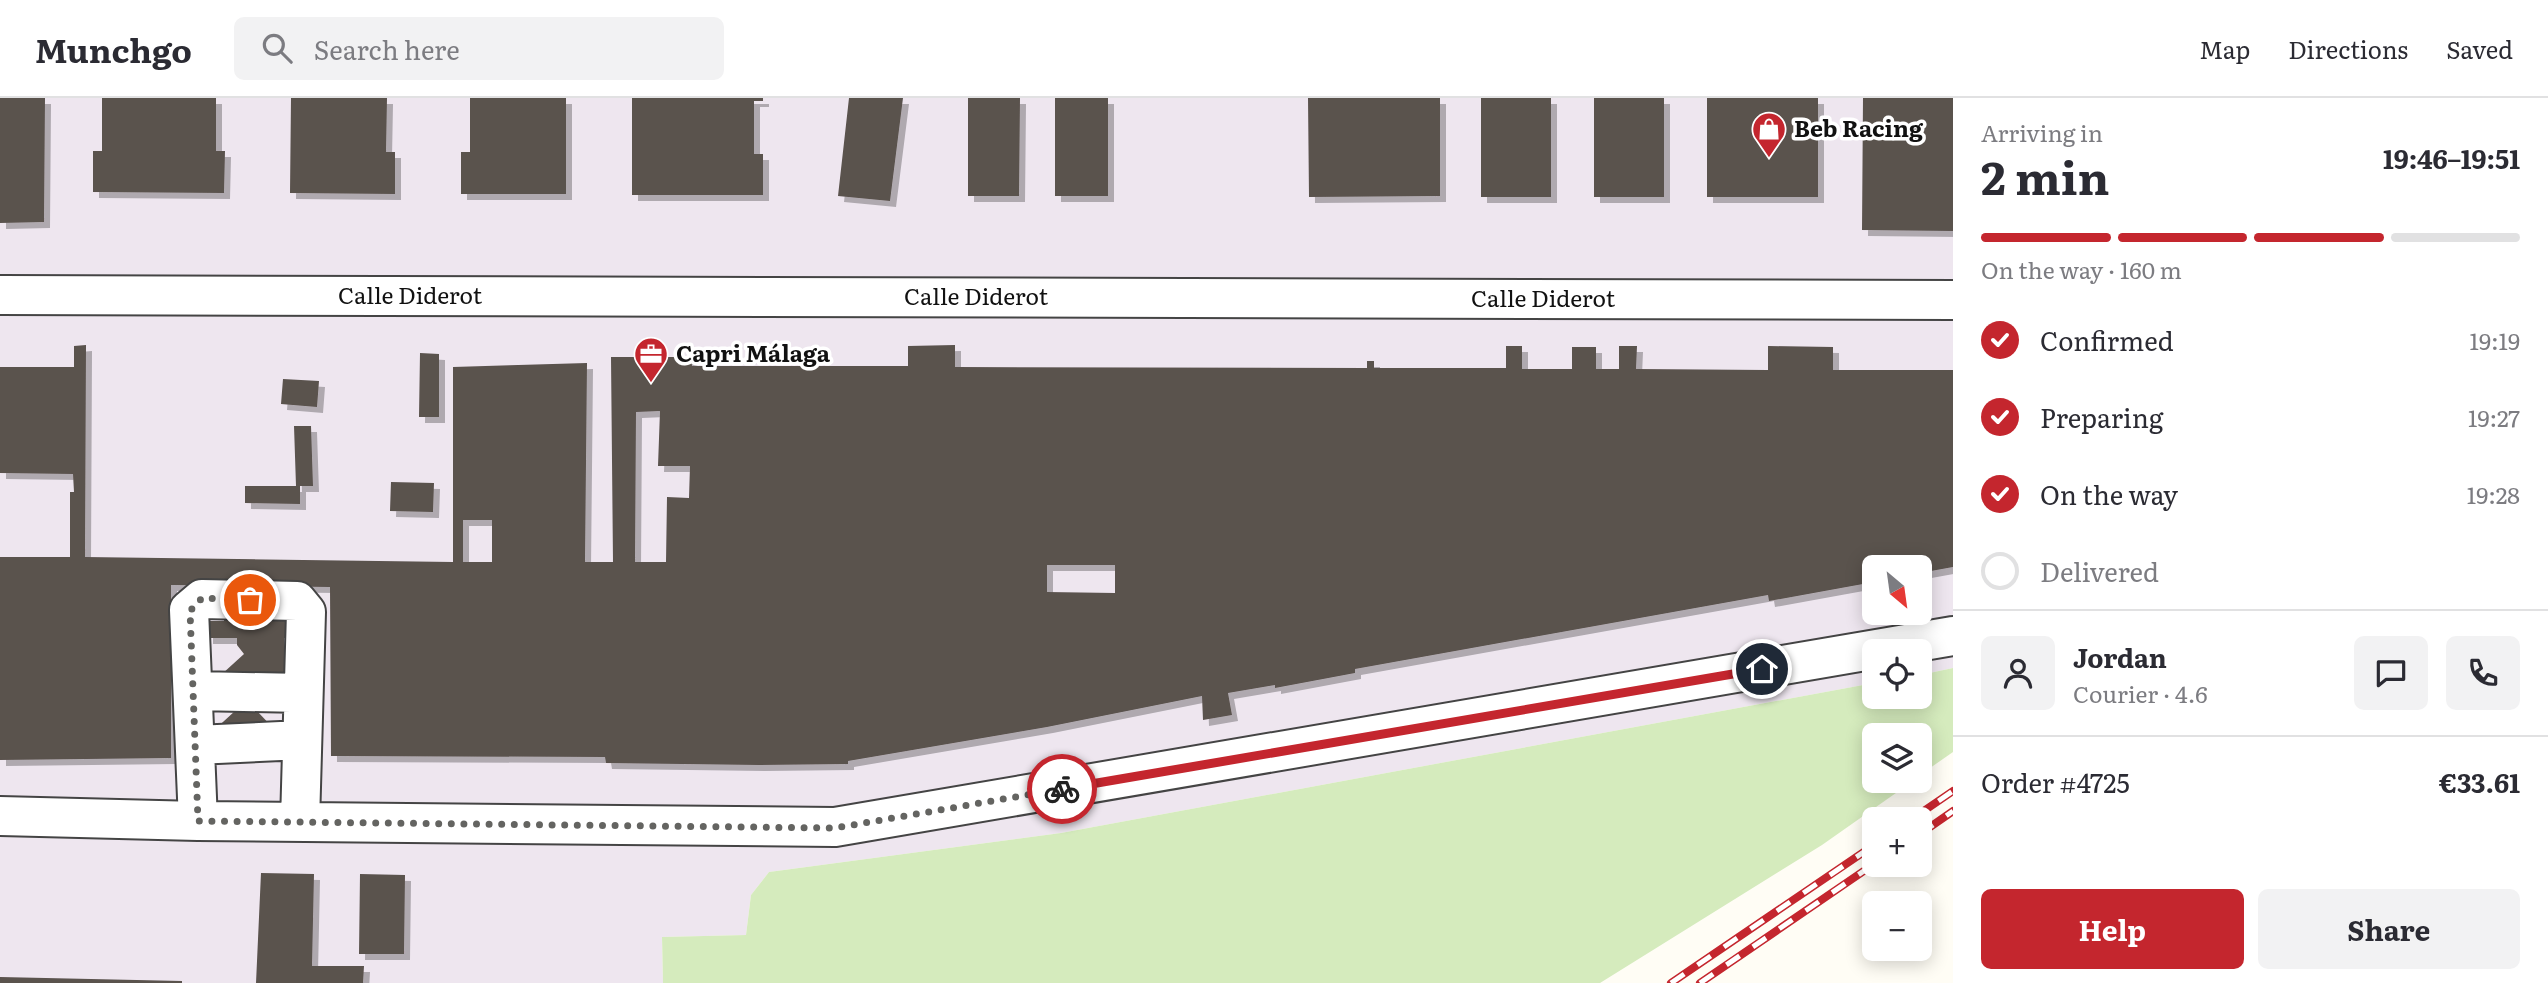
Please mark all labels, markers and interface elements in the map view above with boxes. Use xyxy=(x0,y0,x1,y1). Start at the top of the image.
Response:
search box xyxy=(234,17,724,80)
text: Munchgo xyxy=(35,24,192,73)
icon: search xyxy=(258,29,296,67)
text: Search here xyxy=(314,29,460,68)
text: Map xyxy=(2199,31,2250,66)
text: Directions xyxy=(2288,31,2408,66)
text: Saved xyxy=(2446,31,2513,66)
shop icon: Beb Racing xyxy=(1750,110,1788,159)
place label: Beb Racing xyxy=(1794,110,1924,144)
text: Arriving in xyxy=(1981,115,2103,149)
text: 19:46–19:51 xyxy=(2383,138,2520,177)
text: 2 min xyxy=(1981,141,2110,209)
text: On the way · 160 m xyxy=(1981,252,2182,286)
street label: Calle Diderot xyxy=(338,277,483,311)
street label: Calle Diderot xyxy=(904,278,1049,312)
street label: Calle Diderot xyxy=(1471,280,1616,314)
text: Confirmed xyxy=(2040,320,2174,359)
icon: check xyxy=(1981,321,2019,359)
text: 19:19 xyxy=(2470,323,2520,357)
office icon: Capri Málaga xyxy=(632,335,670,384)
place label: Capri Málaga xyxy=(676,335,831,369)
text: Preparing xyxy=(2040,397,2163,436)
icon: check xyxy=(1981,398,2019,436)
text: 19:27 xyxy=(2468,400,2520,434)
text: On the way xyxy=(2040,474,2178,513)
icon: check xyxy=(1981,475,2019,513)
text: 19:28 xyxy=(2467,477,2520,511)
text: Delivered xyxy=(2040,551,2159,590)
north arrow xyxy=(1862,555,1932,625)
map controls xyxy=(1862,555,1932,961)
pin xyxy=(220,570,280,630)
icon: bag xyxy=(231,581,269,619)
button: person xyxy=(1981,636,2055,710)
button: chat xyxy=(2354,636,2428,710)
button: phone xyxy=(2446,636,2520,710)
text: Jordan xyxy=(2073,637,2167,676)
pin xyxy=(1732,639,1792,699)
button: locate xyxy=(1862,639,1932,709)
icon: home xyxy=(1743,650,1781,688)
text: Courier · 4.6 xyxy=(2073,676,2208,710)
button: layers xyxy=(1862,723,1932,793)
courier xyxy=(1027,754,1097,824)
text: Order #4725 xyxy=(1981,762,2130,801)
text: €33.61 xyxy=(2439,762,2520,801)
icon: bike xyxy=(1043,770,1081,808)
button: + xyxy=(1862,807,1932,877)
button: Help xyxy=(1981,889,2244,969)
button: Share xyxy=(2258,889,2520,969)
button: − xyxy=(1862,891,1932,961)

